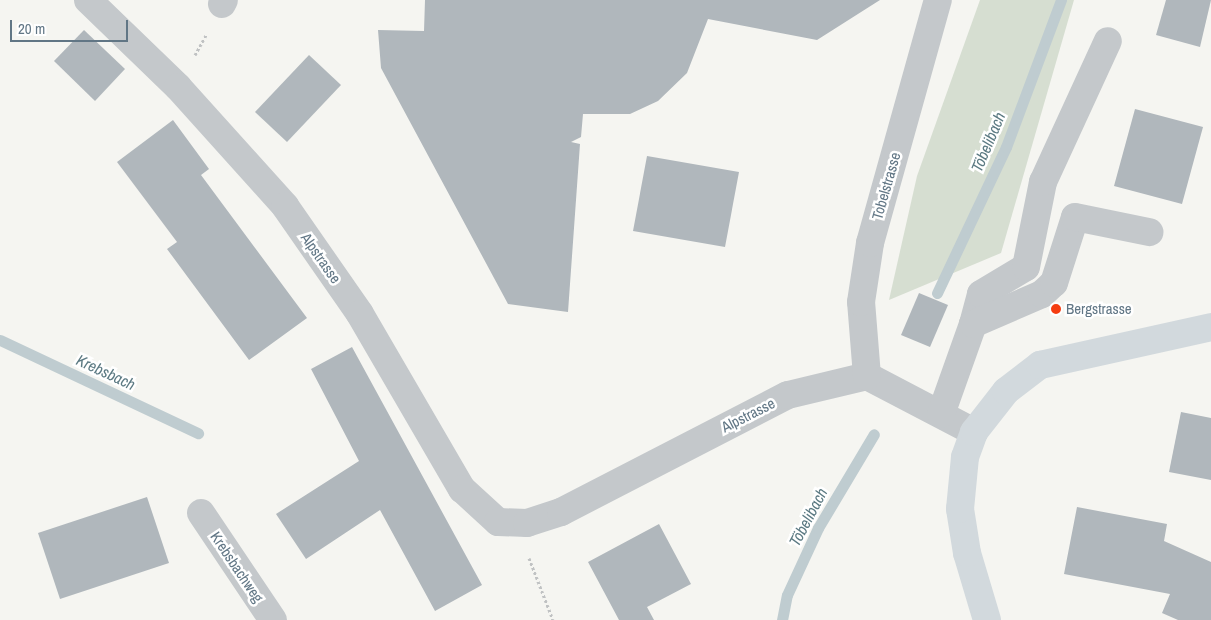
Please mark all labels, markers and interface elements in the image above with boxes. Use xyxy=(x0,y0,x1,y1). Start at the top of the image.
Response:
scale bar xyxy=(12,10,130,42)
text: 20 m xyxy=(18,18,45,39)
water label: Töbelibach xyxy=(967,109,1009,175)
street label: Tobelstrasse xyxy=(868,150,904,222)
street label: Alpstrasse xyxy=(297,229,345,287)
place label: Bergstrasse xyxy=(1066,300,1132,318)
marker: Bergstrasse xyxy=(1050,303,1062,315)
water label: Krebsbach xyxy=(74,350,138,394)
street label: Alpstrasse xyxy=(718,394,778,436)
water label: Töbelibach xyxy=(785,485,831,549)
street label: Krebsbachweg xyxy=(207,528,267,606)

